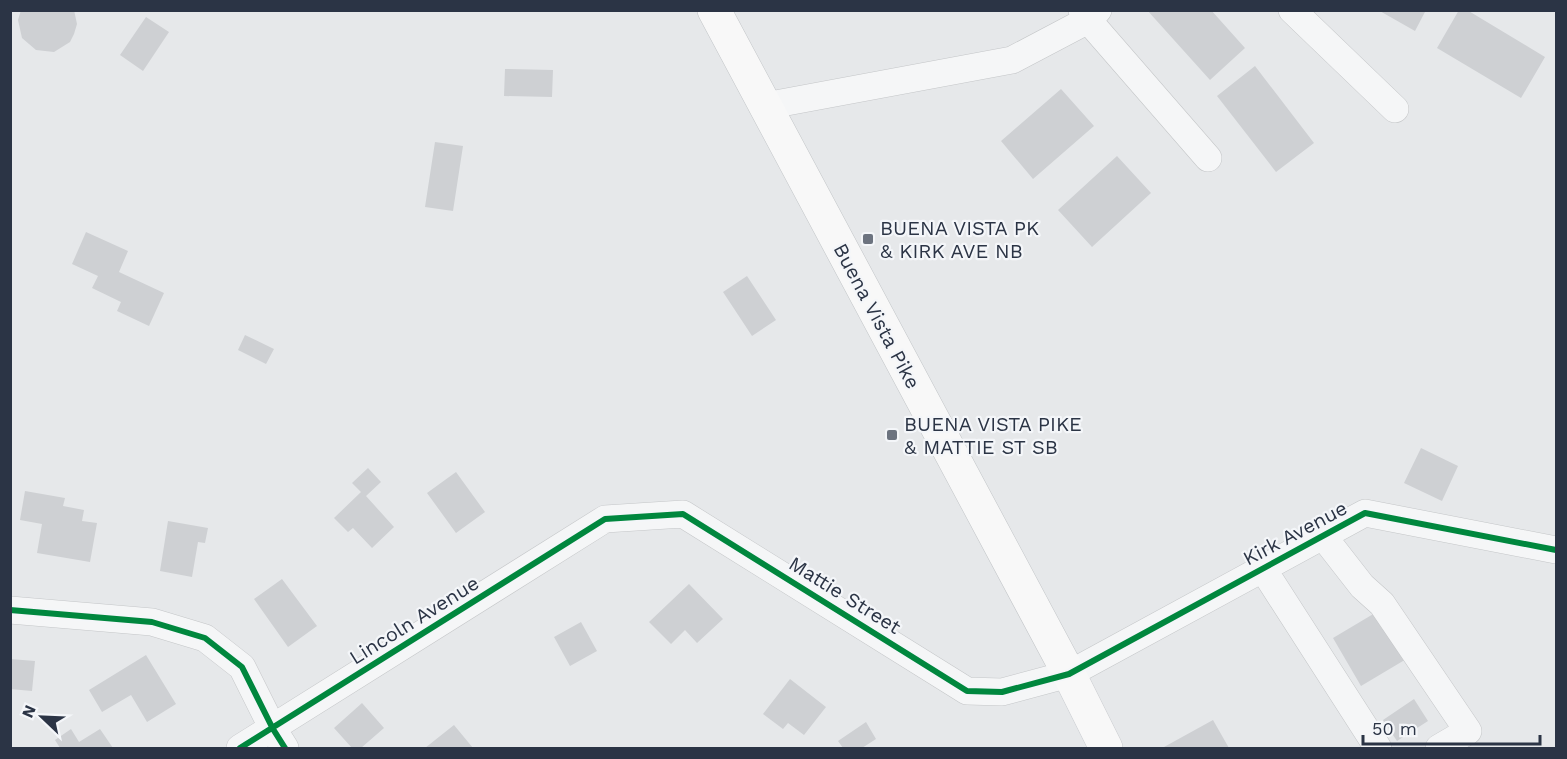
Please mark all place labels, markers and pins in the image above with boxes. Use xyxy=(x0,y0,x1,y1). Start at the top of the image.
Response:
place label: BUENA VISTA PK & KIRK AVE NB xyxy=(880,216,1039,263)
marker: BUENA VISTA PK & KIRK AVE NB xyxy=(861,232,875,246)
place label: BUENA VISTA PIKE & MATTIE ST SB xyxy=(904,412,1082,459)
marker: BUENA VISTA PIKE & MATTIE ST SB xyxy=(885,428,899,442)

